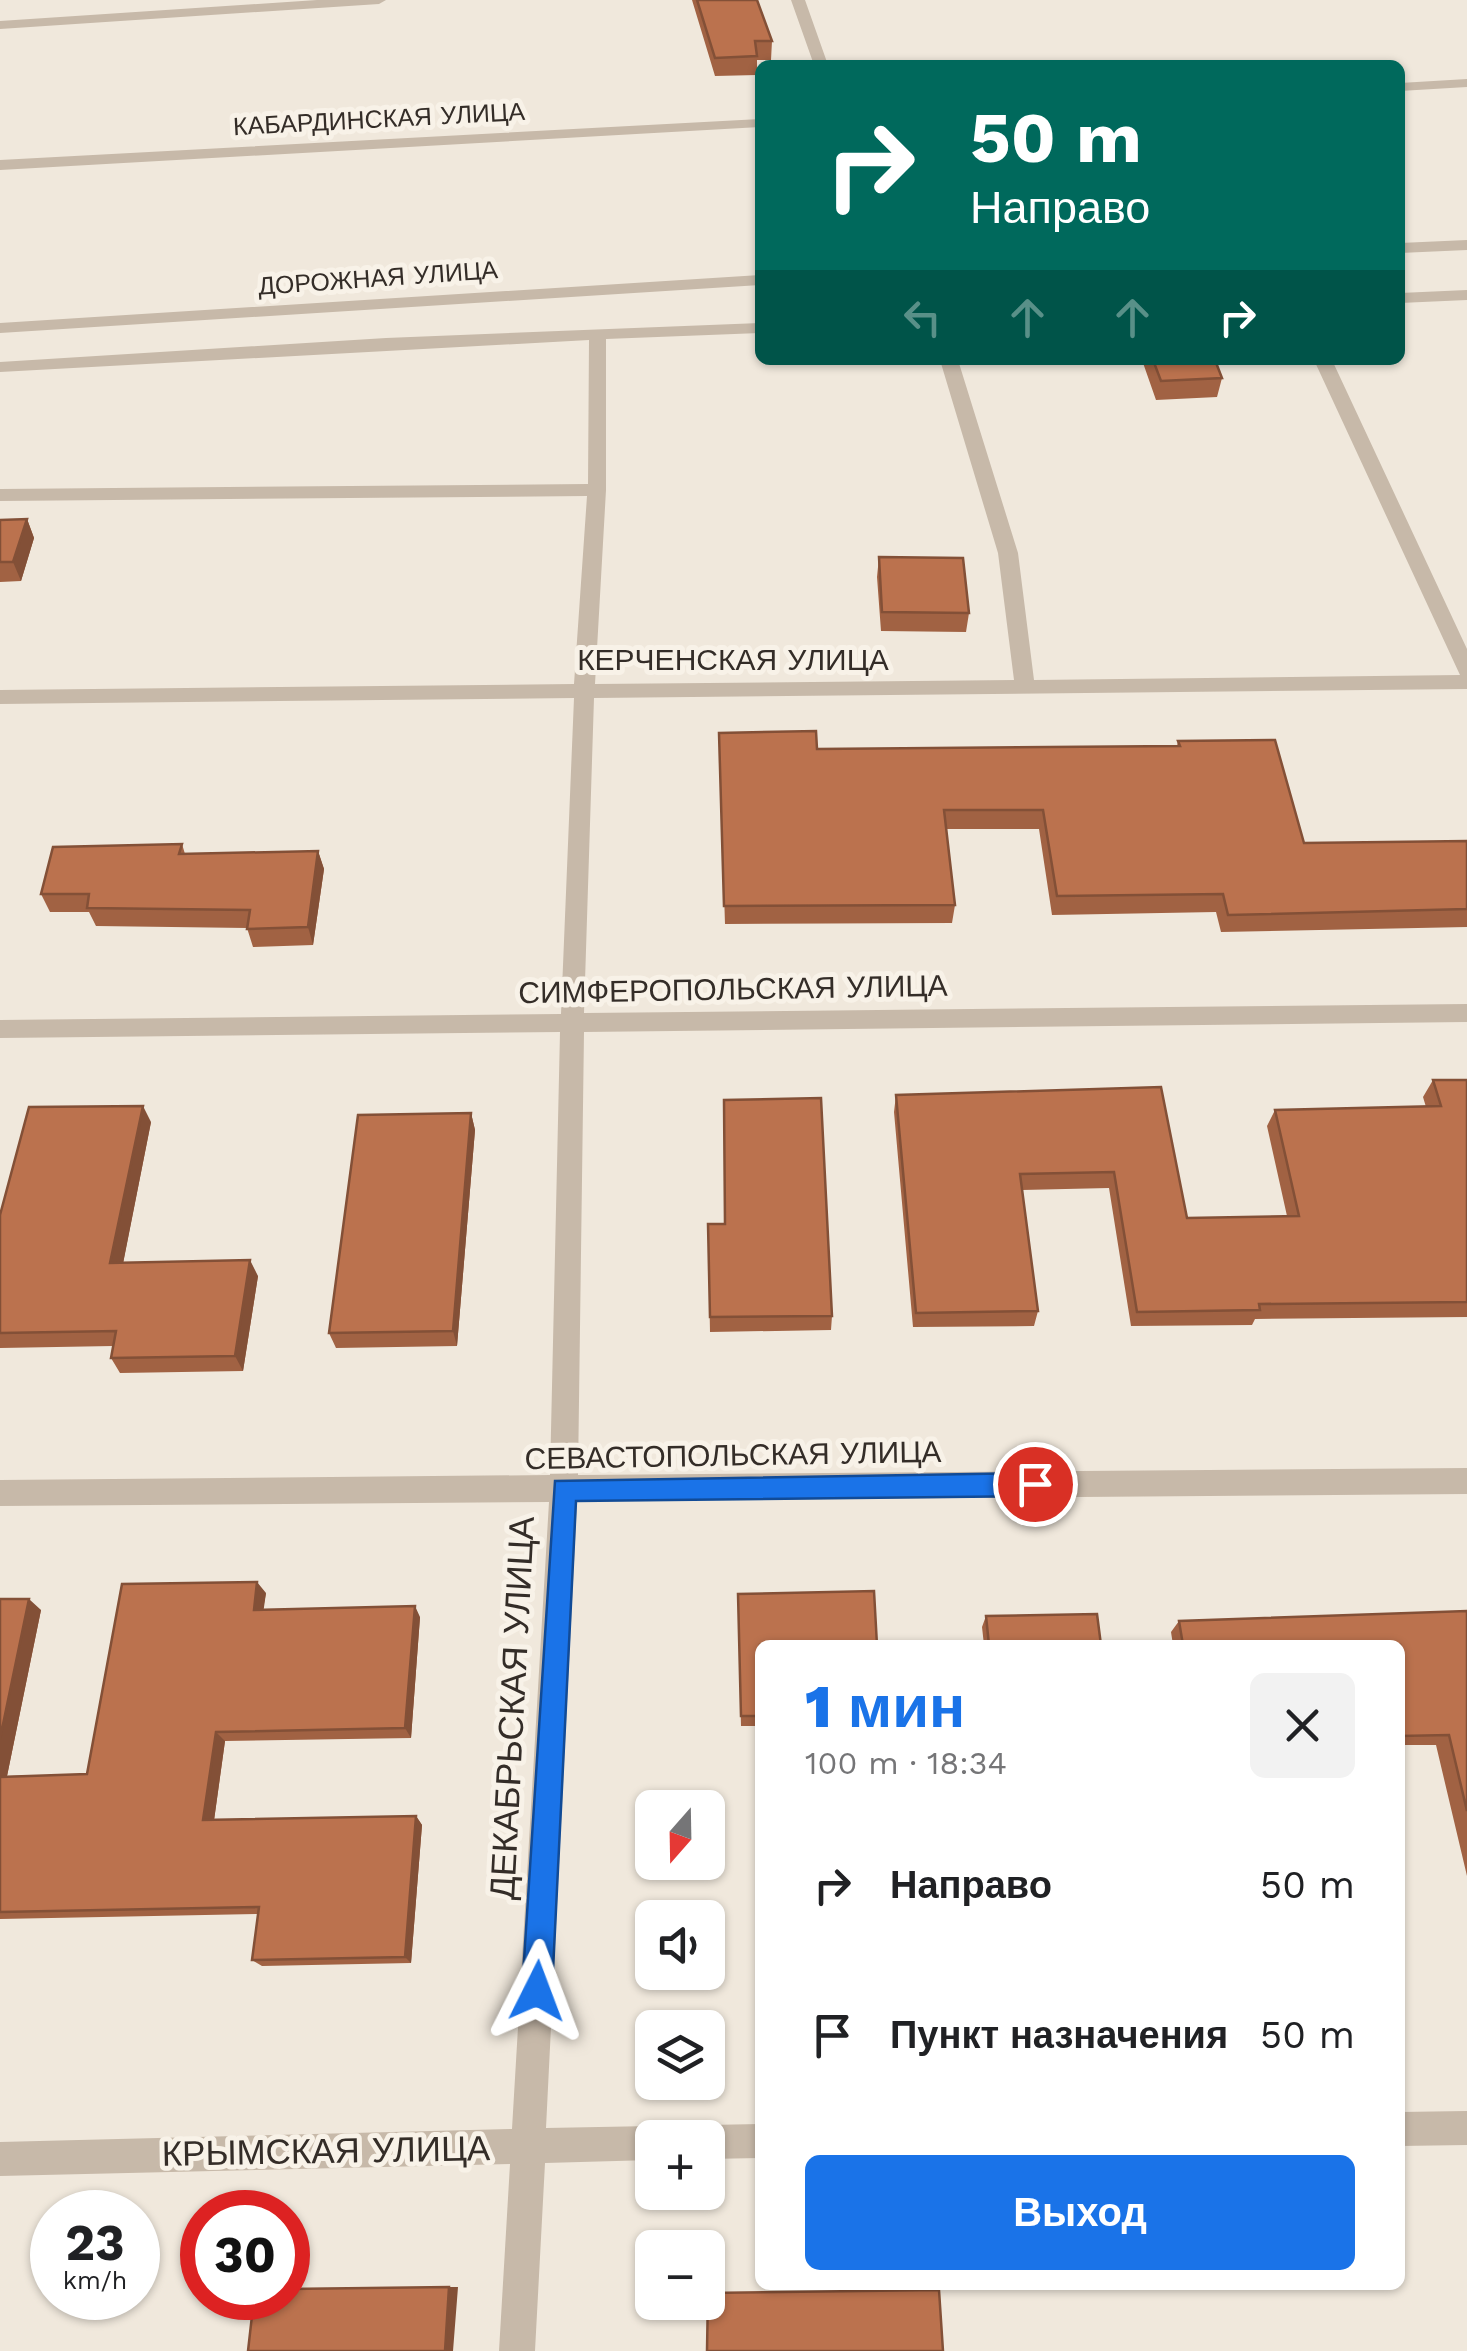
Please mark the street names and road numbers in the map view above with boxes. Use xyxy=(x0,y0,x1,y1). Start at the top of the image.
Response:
street label: КАБАРДИНСКАЯ УЛИЦА xyxy=(232,97,526,141)
street label: ДОРОЖНАЯ УЛИЦА xyxy=(257,255,499,301)
street label: КЕРЧЕНСКАЯ УЛИЦА xyxy=(577,642,889,677)
street label: СИМФЕРОПОЛЬСКАЯ УЛИЦА xyxy=(518,968,948,1010)
street label: СЕВАСТОПОЛЬСКАЯ УЛИЦА xyxy=(524,1434,942,1476)
street label: ДЕКАБРЬСКАЯ УЛИЦА xyxy=(481,1515,543,1901)
street label: КРЫМСКАЯ УЛИЦА xyxy=(161,2127,491,2175)

